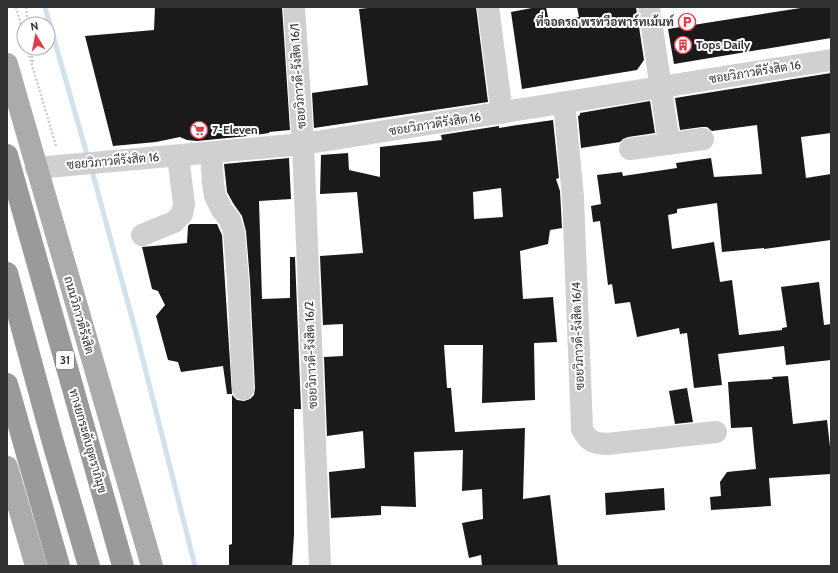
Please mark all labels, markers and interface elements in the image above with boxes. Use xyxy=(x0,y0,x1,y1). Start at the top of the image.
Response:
place label: ที่จอดรถ พรทวีอพาร์ทเม้นท์ xyxy=(535,11,675,29)
parking icon: ที่จอดรถ พรทวีอพาร์ทเม้นท์ xyxy=(677,12,697,32)
north arrow xyxy=(16,16,56,56)
text: N xyxy=(29,19,39,34)
street label: ซอยวิภาวดี-รังสิต 16/1 xyxy=(286,23,309,129)
building icon: Tops Daily xyxy=(673,35,693,55)
place label: Tops Daily xyxy=(696,37,751,52)
street label: ซอยวิภาวดีรังสิต 16 xyxy=(708,57,802,86)
street label: ซอยวิภาวดีรังสิต 16 xyxy=(388,109,482,138)
supermarket icon: 7-Eleven xyxy=(189,120,209,140)
place label: 7-Eleven xyxy=(212,122,258,137)
street label: ซอยวิภาวดีรังสิต 16 xyxy=(66,149,160,172)
street label: ถนนวิภาวดีรังสิต xyxy=(61,274,98,356)
street label: ซอยวิภาวดี-รังสิต 16/4 xyxy=(568,282,587,390)
street label: ซอยวิภาวดี-รังสิต 16/2 xyxy=(301,301,320,409)
road number: 31 xyxy=(56,351,74,369)
street label: ทางยกระดับอุตราภิมุข xyxy=(64,387,111,495)

